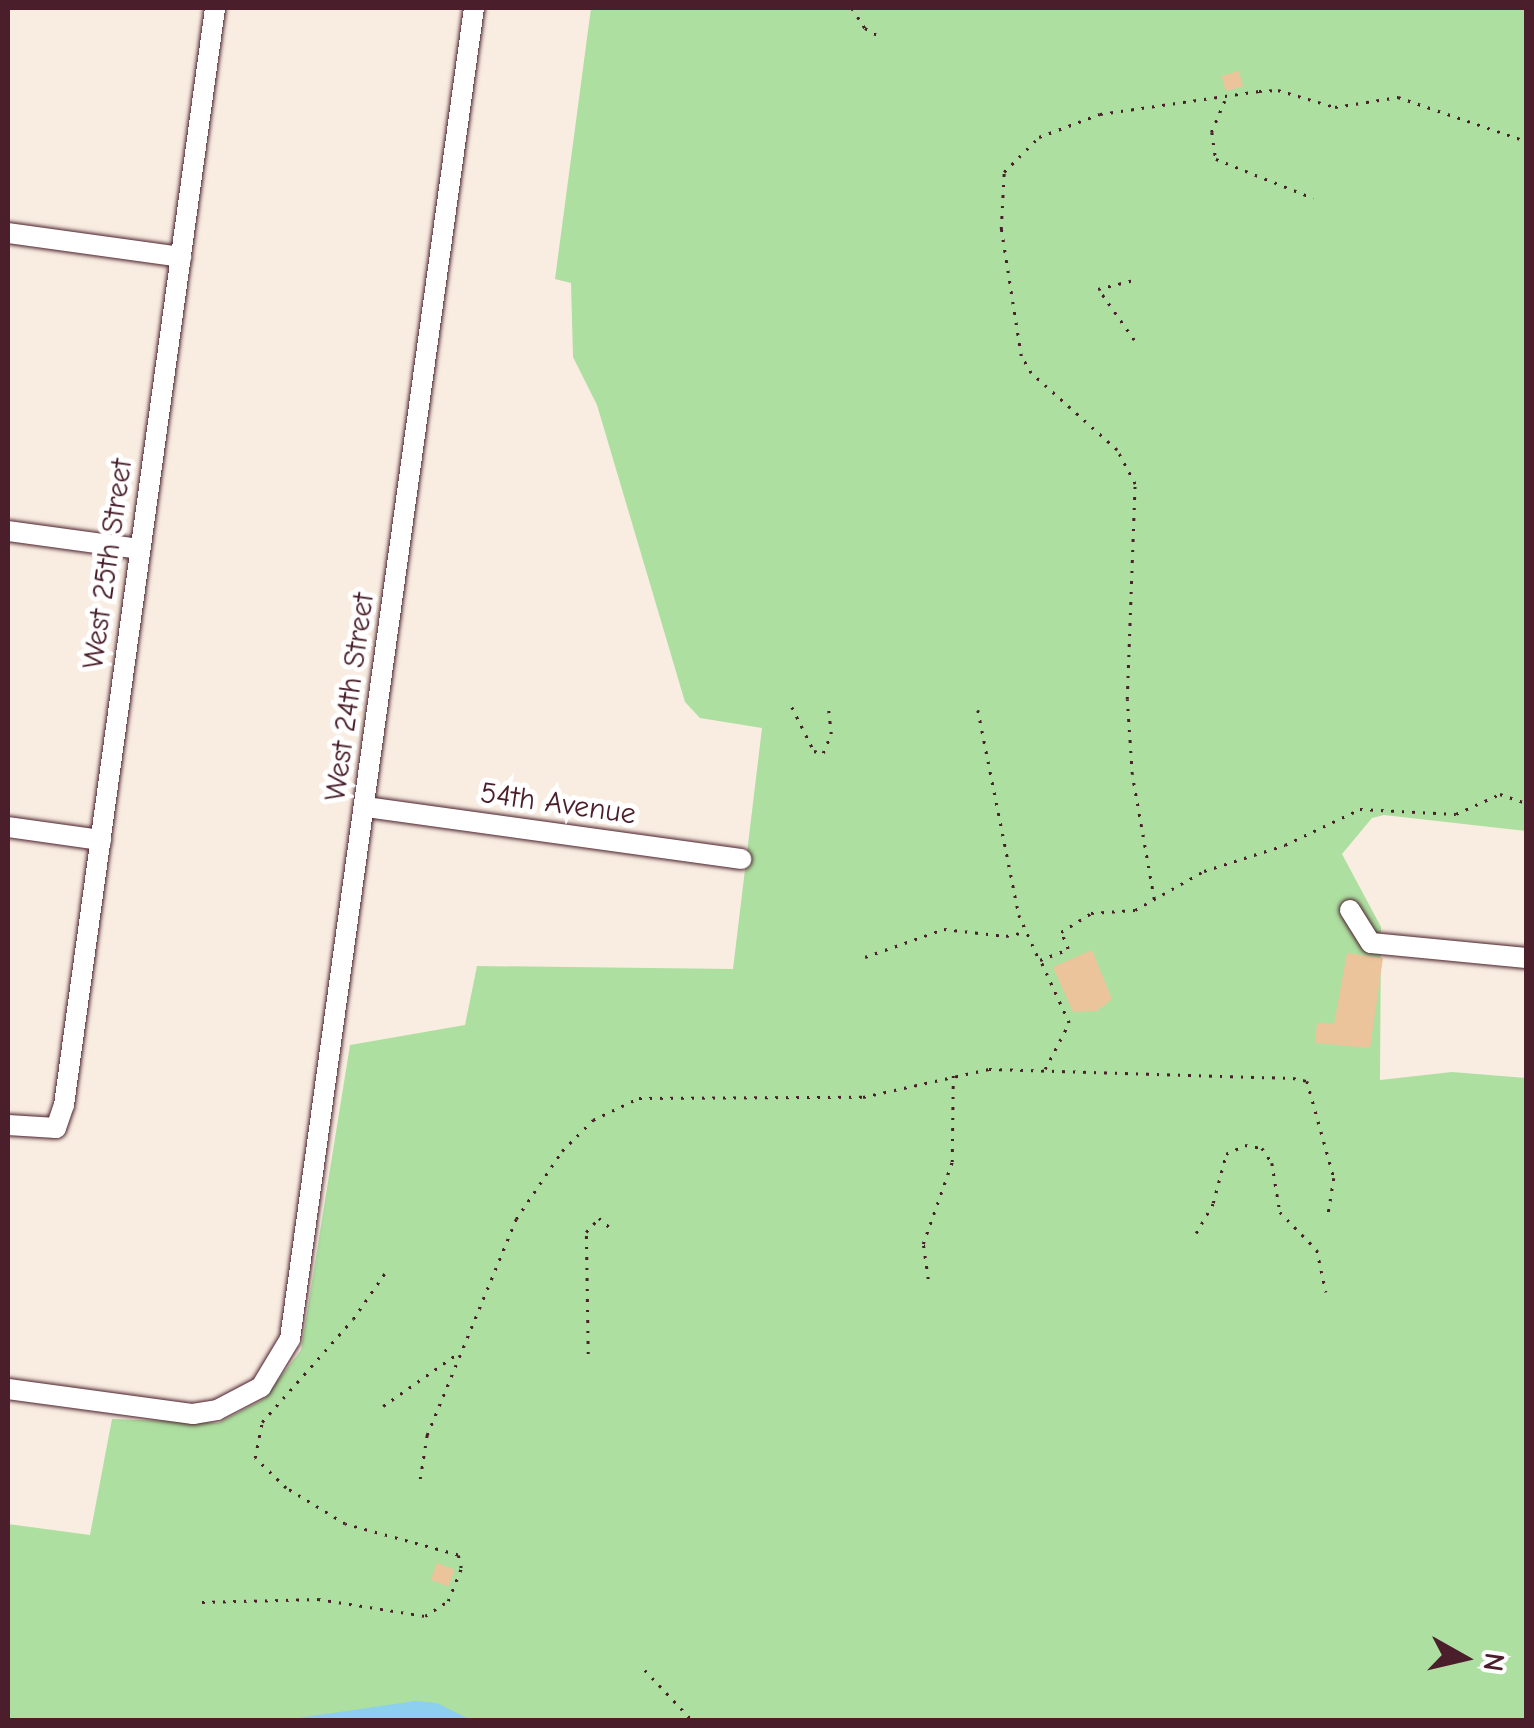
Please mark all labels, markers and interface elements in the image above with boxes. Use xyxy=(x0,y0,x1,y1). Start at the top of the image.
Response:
street label: West 25th Street xyxy=(75,457,141,671)
street label: West 24th Street xyxy=(318,591,382,803)
street label: 54th Avenue xyxy=(478,775,638,833)
north arrow xyxy=(1414,1608,1514,1708)
text: N xyxy=(1477,1651,1511,1673)

